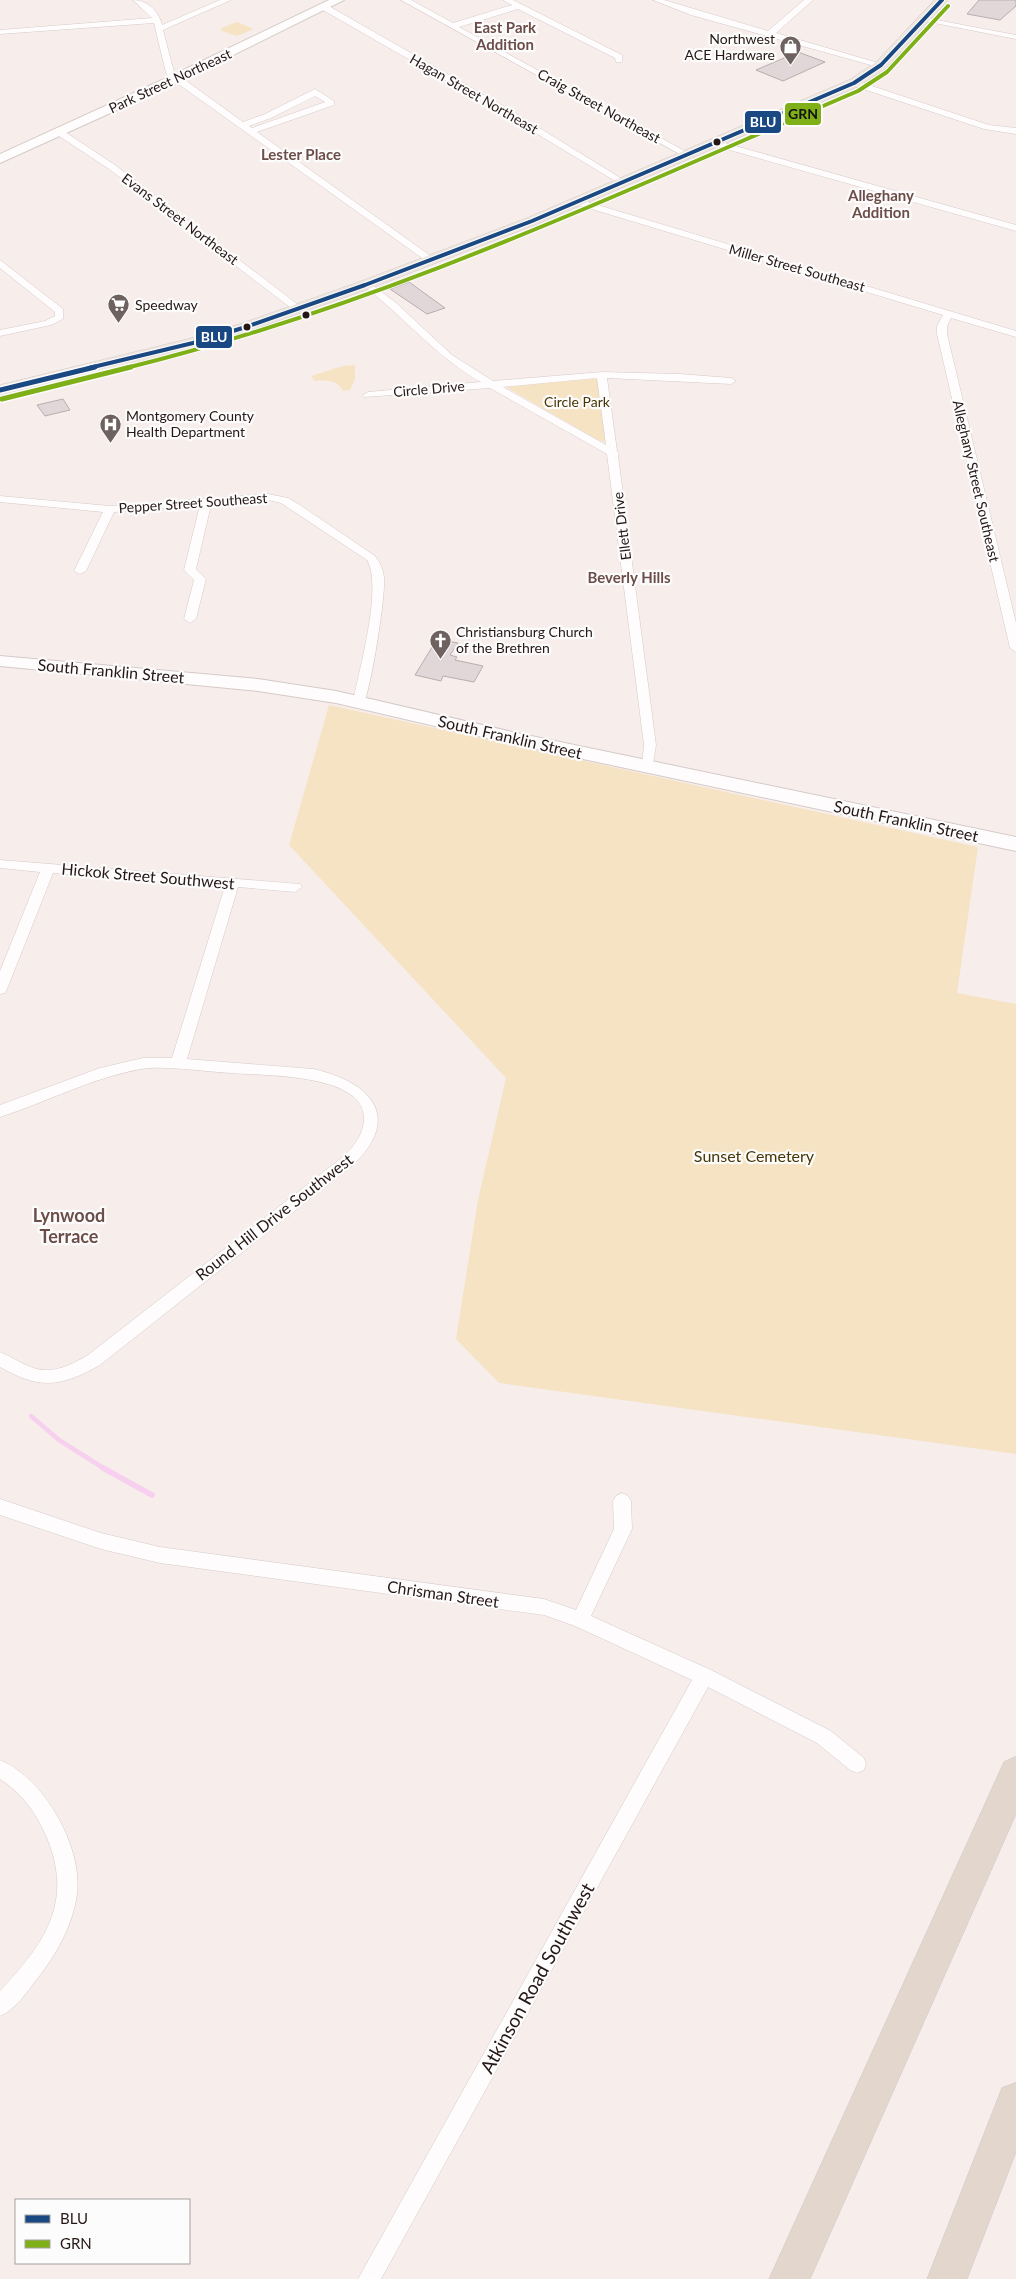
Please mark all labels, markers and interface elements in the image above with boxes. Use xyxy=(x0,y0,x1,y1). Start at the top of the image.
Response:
district label: East Park Addition xyxy=(474,18,537,53)
place label: Northwest ACE Hardware xyxy=(685,30,775,63)
shop icon: Northwest ACE Hardware xyxy=(779,35,803,66)
street label: Park Street Northeast xyxy=(106,45,234,116)
street label: Hagan Street Northeast xyxy=(407,50,541,137)
street label: Craig Street Northeast xyxy=(535,65,664,146)
line badge: GRN xyxy=(784,102,822,126)
text: GRN xyxy=(788,105,818,122)
line badge: BLU xyxy=(744,110,782,134)
text: BLU xyxy=(750,113,776,130)
unlabelled marker xyxy=(712,137,722,147)
district label: Lester Place xyxy=(261,145,341,163)
street label: Evans Street Northeast xyxy=(119,169,242,268)
district label: Alleghany Addition xyxy=(847,186,914,221)
street label: Miller Street Southeast xyxy=(727,240,867,295)
supermarket icon: Speedway xyxy=(107,293,131,324)
place label: Speedway xyxy=(135,296,199,313)
unlabelled marker xyxy=(301,310,311,320)
unlabelled marker xyxy=(242,322,252,332)
line badge: BLU xyxy=(195,325,233,349)
text: BLU xyxy=(201,328,227,345)
street label: Circle Drive xyxy=(392,377,465,400)
park label: Circle Park xyxy=(544,393,611,410)
street label: Alleghany Street Southeast xyxy=(950,398,1003,563)
place label: Montgomery County Health Department xyxy=(126,407,255,440)
hospital icon: Montgomery County Health Department xyxy=(98,412,122,443)
street label: Pepper Street Southeast xyxy=(118,489,268,516)
street label: Ellett Drive xyxy=(609,491,634,561)
district label: Beverly Hills xyxy=(587,568,671,586)
place label: Christiansburg Church of the Brethren xyxy=(456,623,593,656)
church icon: Christiansburg Church of the Brethren xyxy=(428,628,452,659)
street label: South Franklin Street xyxy=(37,655,185,686)
street label: South Franklin Street xyxy=(436,711,584,762)
street label: South Franklin Street xyxy=(832,796,980,845)
street label: Hickok Street Southwest xyxy=(61,858,236,893)
park label: Sunset Cemetery xyxy=(694,1146,815,1165)
street label: Round Hill Drive Southwest xyxy=(191,1149,356,1284)
district label: Lynwood Terrace xyxy=(33,1204,105,1247)
street label: Chrisman Street xyxy=(386,1576,500,1611)
street label: Atkinson Road Southwest xyxy=(475,1878,599,2077)
legend xyxy=(15,2199,190,2264)
text: BLU xyxy=(60,2209,88,2227)
text: GRN xyxy=(60,2234,92,2252)

